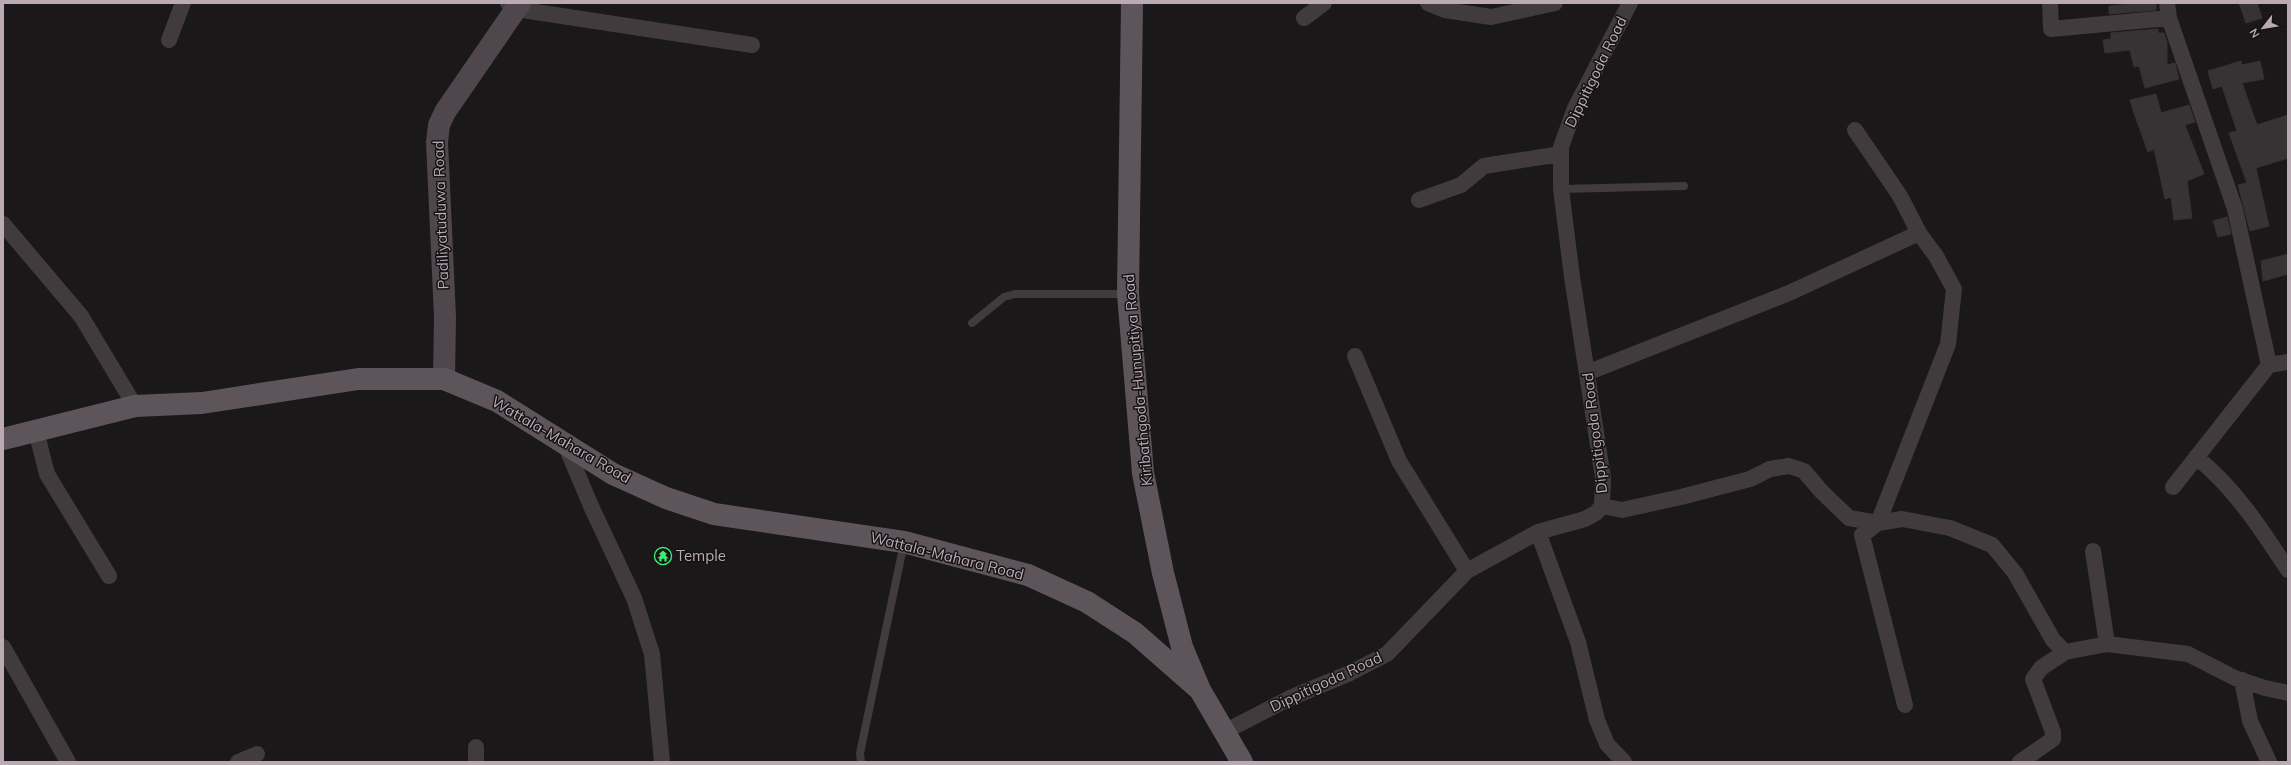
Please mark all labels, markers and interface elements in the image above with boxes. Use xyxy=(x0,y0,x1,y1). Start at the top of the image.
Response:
north arrow xyxy=(2243,8,2283,48)
street label: Dippitigoda Road xyxy=(1560,13,1631,131)
text: N xyxy=(2246,26,2263,40)
street label: Padiliyatuduwa Road xyxy=(428,140,453,290)
street label: Kiribathgoda-Hunupitiya Road xyxy=(1119,273,1156,487)
street label: Dippitigoda Road xyxy=(1578,372,1611,495)
street label: Wattala-Mahara Road xyxy=(488,392,634,487)
street label: Wattala-Mahara Road xyxy=(868,527,1026,584)
temple icon: Temple xyxy=(653,546,673,566)
place label: Temple xyxy=(676,546,726,565)
street label: Dippitigoda Road xyxy=(1267,647,1385,716)

